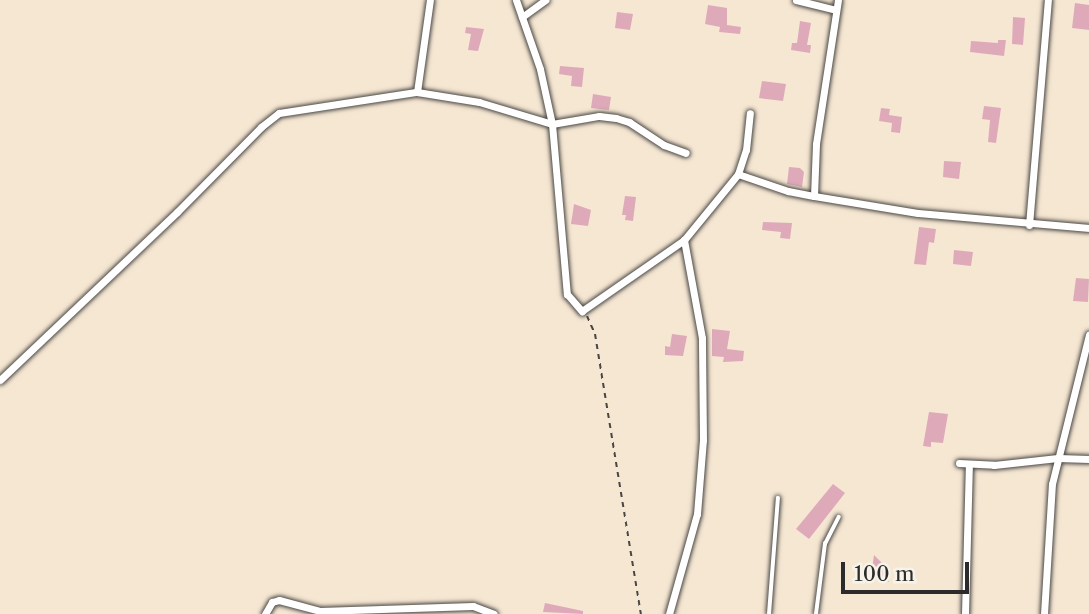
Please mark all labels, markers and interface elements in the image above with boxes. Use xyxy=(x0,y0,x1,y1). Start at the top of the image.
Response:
scale bar xyxy=(844,548,972,592)
text: 100 m xyxy=(854,561,915,586)

